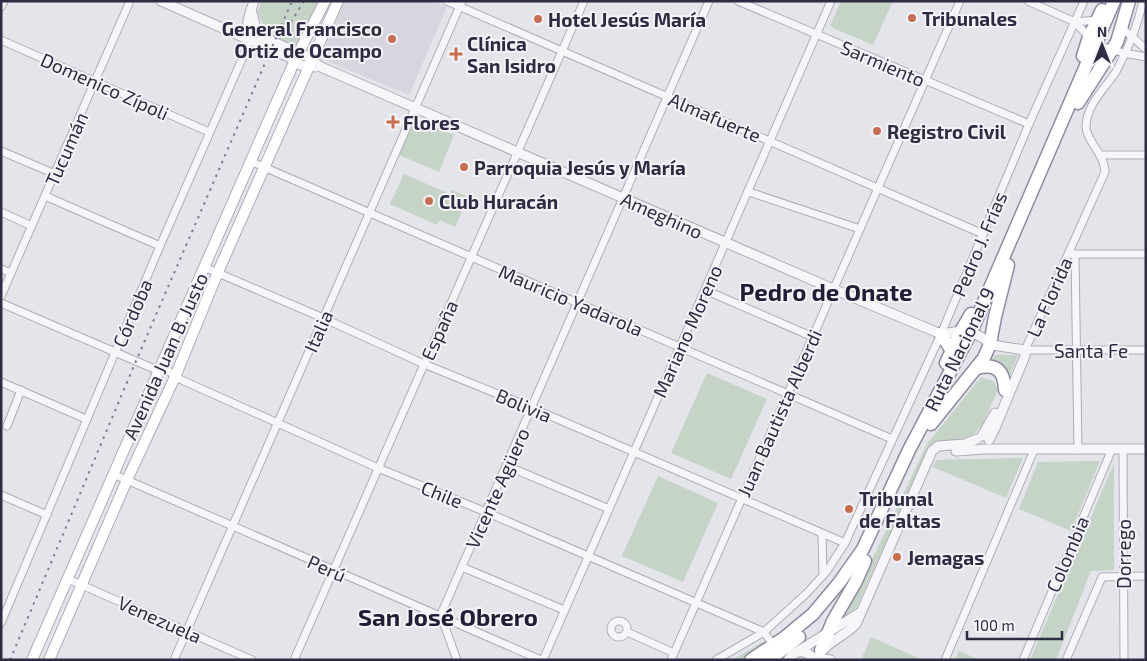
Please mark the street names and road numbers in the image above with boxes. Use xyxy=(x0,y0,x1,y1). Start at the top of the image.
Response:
street label: Sarmiento xyxy=(837,35,929,91)
street label: Domenico Zípoli xyxy=(37,47,173,125)
street label: Almafuerte xyxy=(665,87,765,147)
street label: Tucumán xyxy=(40,109,92,189)
street label: Ameghino xyxy=(618,187,706,243)
street label: Pedro J. Frías xyxy=(947,188,1011,300)
street label: La Florida xyxy=(1021,254,1077,340)
street label: Mauricio Yadarola xyxy=(495,259,647,341)
street label: Mariano Moreno xyxy=(647,261,727,401)
street label: Avenida Juan B. Justo xyxy=(118,269,212,443)
street label: Córdoba xyxy=(107,275,157,351)
street label: Ruta Nacional 9 xyxy=(919,283,999,415)
street label: España xyxy=(416,296,462,364)
street label: Italia xyxy=(299,306,337,356)
street label: Juan Bautista Alberdi xyxy=(732,326,826,500)
street label: Santa Fe xyxy=(1054,339,1128,362)
street label: Bolivia xyxy=(493,383,555,427)
street label: Vicente Agüero xyxy=(460,424,534,552)
street label: Chile xyxy=(418,475,466,513)
street label: Colombia xyxy=(1041,512,1093,596)
street label: Dorrego xyxy=(1112,519,1135,589)
street label: Perú xyxy=(304,549,350,587)
street label: Venezuela xyxy=(115,590,205,648)

